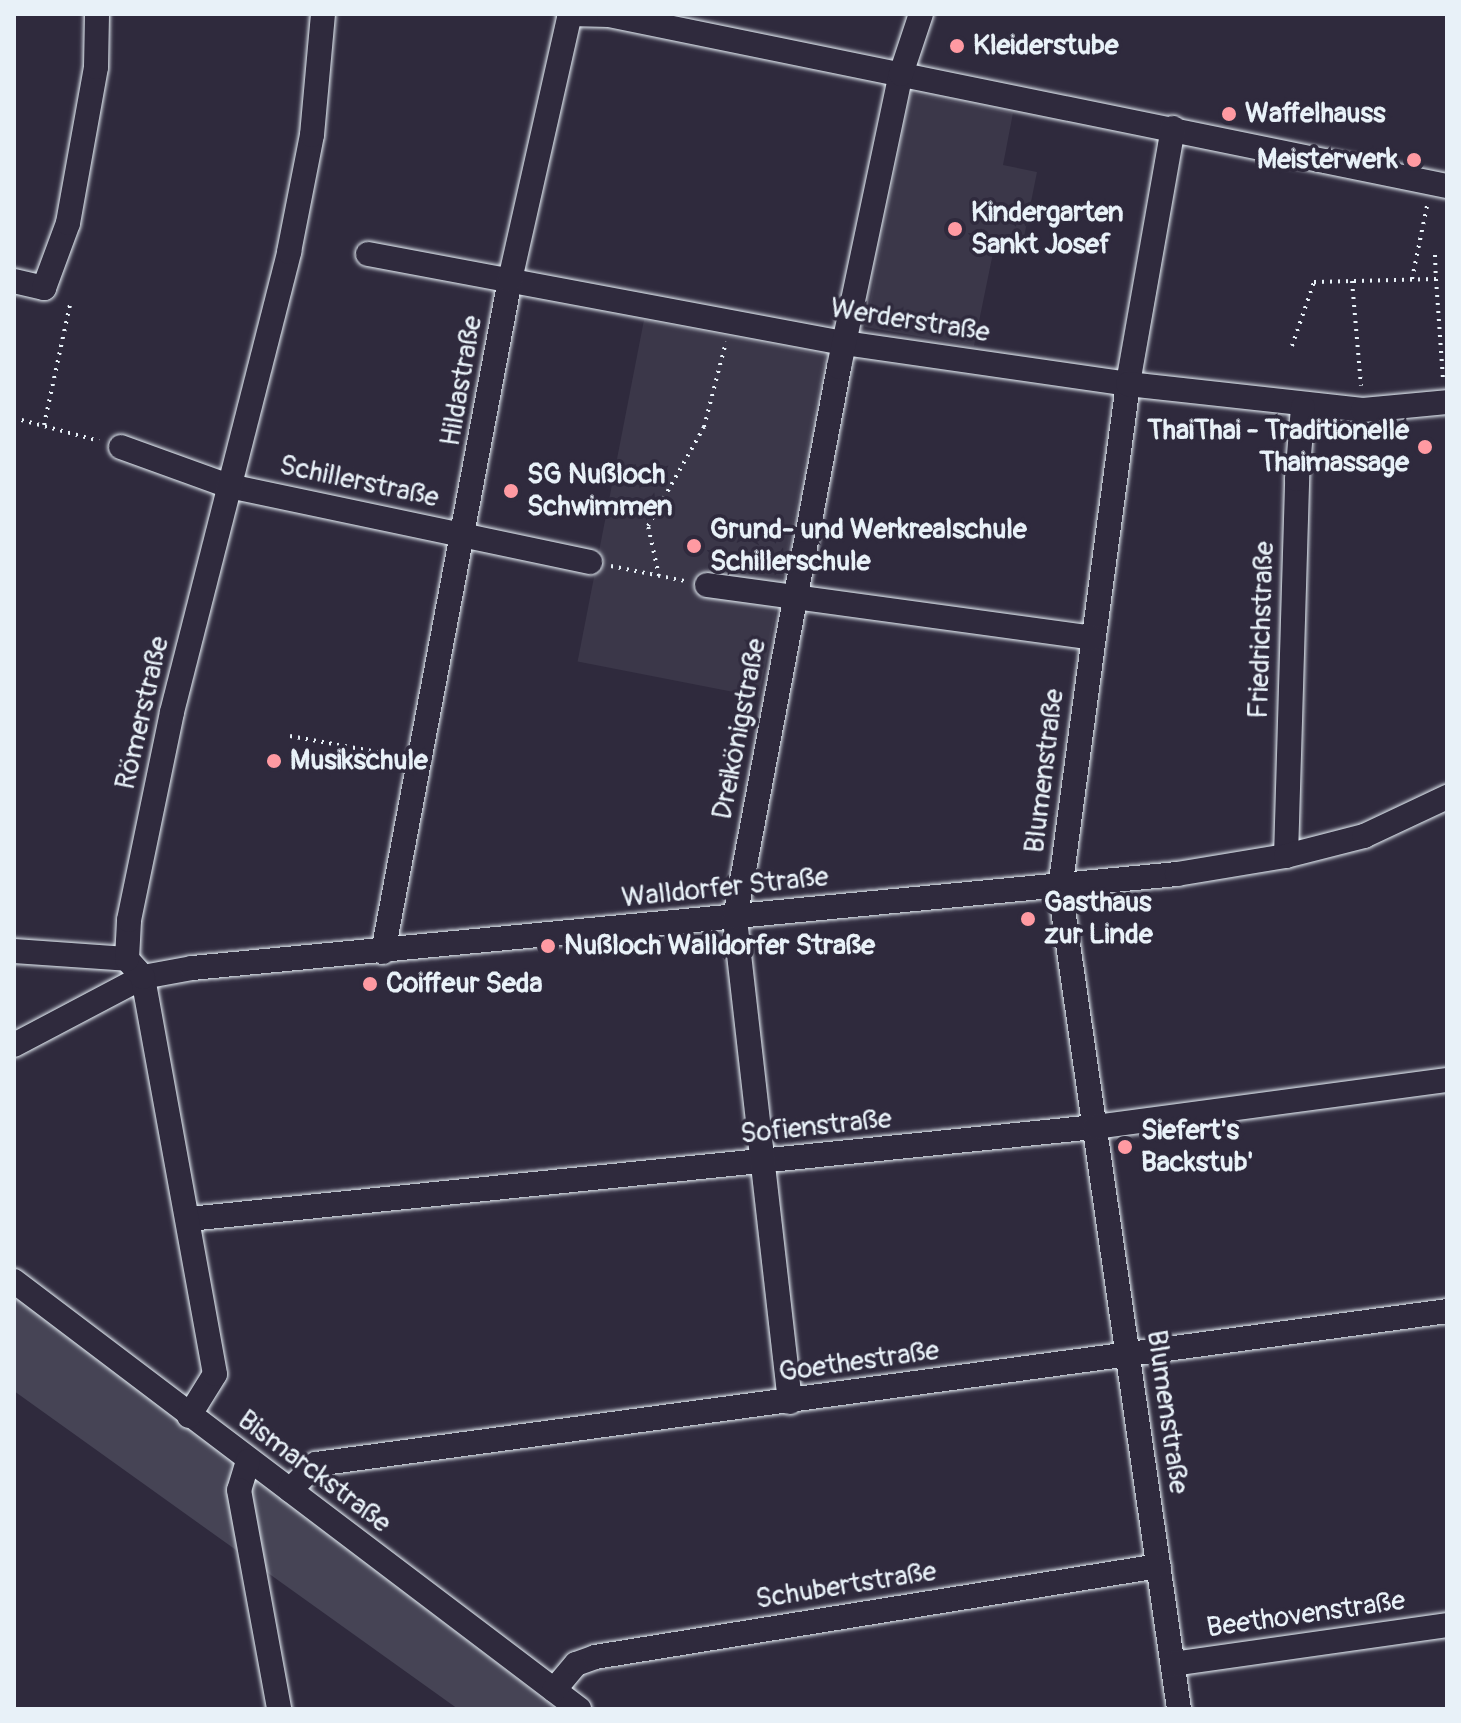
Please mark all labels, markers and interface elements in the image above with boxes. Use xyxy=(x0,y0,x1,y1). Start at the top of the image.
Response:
place label: Kleiderstube xyxy=(973,29,1119,63)
marker: Kleiderstube xyxy=(948,37,966,55)
place label: Waffelhauss xyxy=(1245,97,1385,131)
marker: Waffelhauss xyxy=(1220,105,1238,123)
place label: Meisterwerk xyxy=(1257,143,1398,177)
marker: Meisterwerk xyxy=(1405,151,1423,169)
place label: Kindergarten Sankt Josef xyxy=(971,196,1124,262)
marker: Kindergarten Sankt Josef xyxy=(946,220,964,238)
street label: Werderstraße xyxy=(828,292,992,350)
street label: Hildastraße xyxy=(434,313,490,449)
place label: ThaiThai - Traditionelle Thaimassage xyxy=(1147,414,1409,480)
marker: ThaiThai - Traditionelle Thaimassage xyxy=(1416,438,1434,456)
street label: Schillerstraße xyxy=(276,449,442,515)
place label: SG Nußloch Schwimmen xyxy=(527,458,673,524)
marker: SG Nußloch Schwimmen xyxy=(502,482,520,500)
place label: Grund- und Werkrealschule Schillerschule xyxy=(710,513,1027,579)
marker: Grund- und Werkrealschule Schillerschule xyxy=(685,537,703,555)
street label: Friedrichstraße xyxy=(1242,541,1282,719)
street label: Römerstraße xyxy=(109,633,177,793)
street label: Dreikönigstraße xyxy=(706,636,774,822)
street label: Blumenstraße xyxy=(1018,687,1072,855)
place label: Musikschule xyxy=(290,744,428,778)
marker: Musikschule xyxy=(265,752,283,770)
street label: Walldorfer Straße xyxy=(620,860,830,916)
place label: Gasthaus zur Linde xyxy=(1044,886,1153,952)
marker: Gasthaus zur Linde xyxy=(1019,910,1037,928)
place label: Nußloch Walldorfer Straße xyxy=(564,929,875,963)
marker: Nußloch Walldorfer Straße xyxy=(539,937,557,955)
place label: Coiffeur Seda xyxy=(386,967,542,1001)
marker: Coiffeur Seda xyxy=(361,975,379,993)
street label: Sofienstraße xyxy=(739,1102,893,1152)
place label: Siefert's Backstub' xyxy=(1141,1114,1253,1180)
marker: Siefert's Backstub' xyxy=(1116,1138,1134,1156)
street label: Blumenstraße xyxy=(1139,1328,1195,1496)
street label: Goethestraße xyxy=(777,1334,941,1390)
street label: Bismarckstraße xyxy=(231,1404,397,1540)
street label: Schubertstraße xyxy=(753,1555,939,1617)
street label: Beethovenstraße xyxy=(1205,1584,1407,1646)

